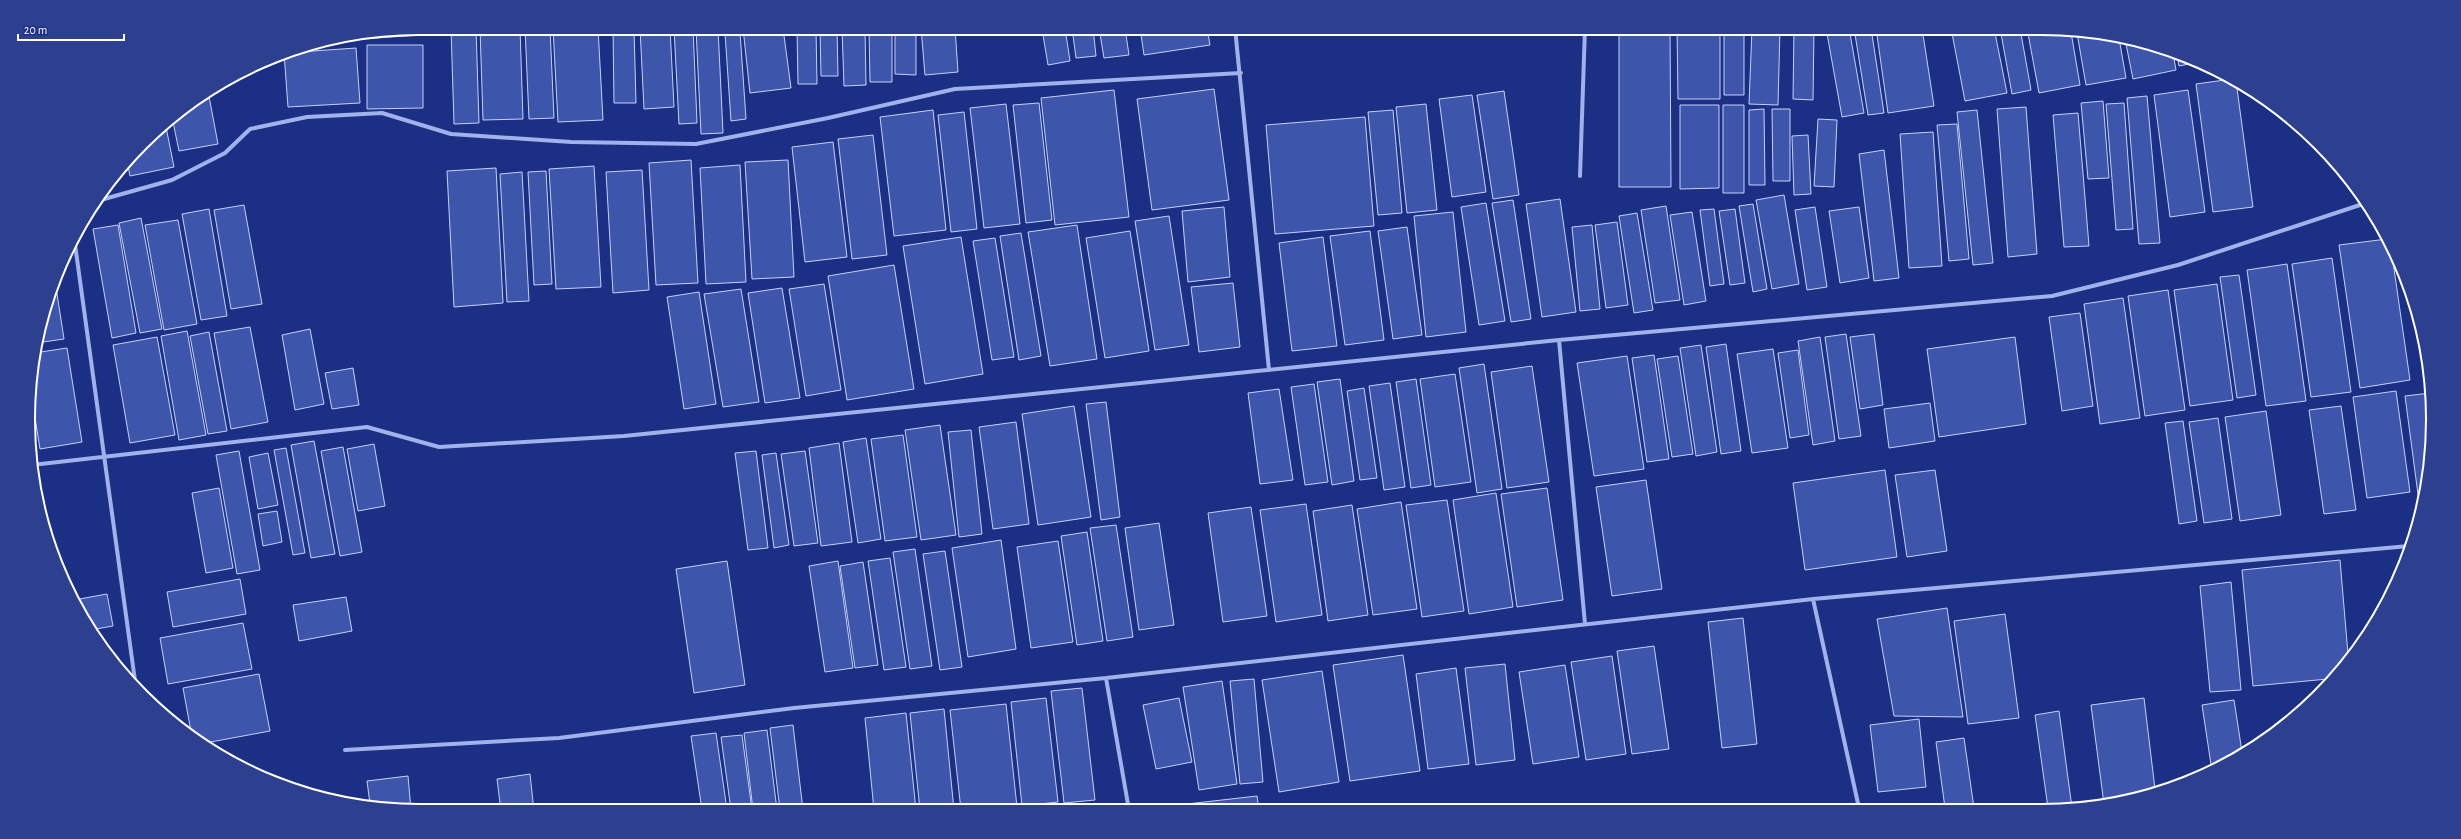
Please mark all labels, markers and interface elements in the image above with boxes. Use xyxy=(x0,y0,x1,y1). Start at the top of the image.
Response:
scale bar xyxy=(18,16,124,42)
text: 20 m xyxy=(24,24,47,36)

